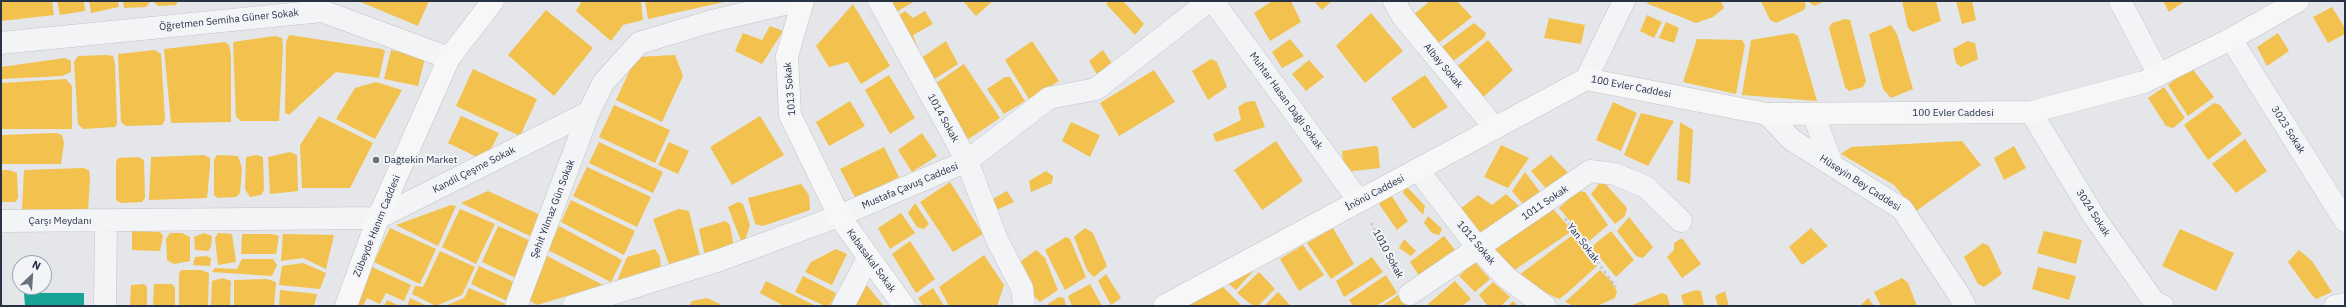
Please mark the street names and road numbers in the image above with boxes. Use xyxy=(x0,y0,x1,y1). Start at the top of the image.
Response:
street label: Öğretmen Semiha Güner Sokak xyxy=(159,7,299,33)
street label: Albay Sokak xyxy=(1421,41,1465,91)
street label: Muhtar Hasan Dağlı Sokak xyxy=(1247,50,1325,152)
street label: 1013 Sokak xyxy=(782,62,798,116)
street label: 100 Evler Caddesi xyxy=(1590,73,1672,101)
street label: 1014 Sokak xyxy=(925,92,961,144)
street label: 3023 Sokak xyxy=(2269,104,2307,156)
street label: 100 Evler Caddesi xyxy=(1912,107,1994,119)
street label: Kandil Çeşme Sokak xyxy=(431,144,517,196)
street label: Hüseyin Bey Caddesi xyxy=(1817,152,1903,214)
street label: Şehit Yılmaz Gün Sokak xyxy=(529,158,577,260)
street label: Mustafa Çavuş Caddesi xyxy=(860,160,960,212)
street label: İnönü Caddesi xyxy=(1343,172,1407,214)
street label: Zübeyde Hanım Caddesi xyxy=(351,173,403,279)
street label: 1011 Sokak xyxy=(1519,183,1571,223)
street label: 3024 Sokak xyxy=(2073,187,2113,239)
street label: Çarşı Meydanı xyxy=(29,215,91,227)
street label: 1012 Sokak xyxy=(1454,219,1498,267)
street label: Yan Sokak xyxy=(1564,221,1602,265)
street label: Kabasakal Sokak xyxy=(844,227,898,295)
street label: 1010 Sokak xyxy=(1370,228,1406,280)

